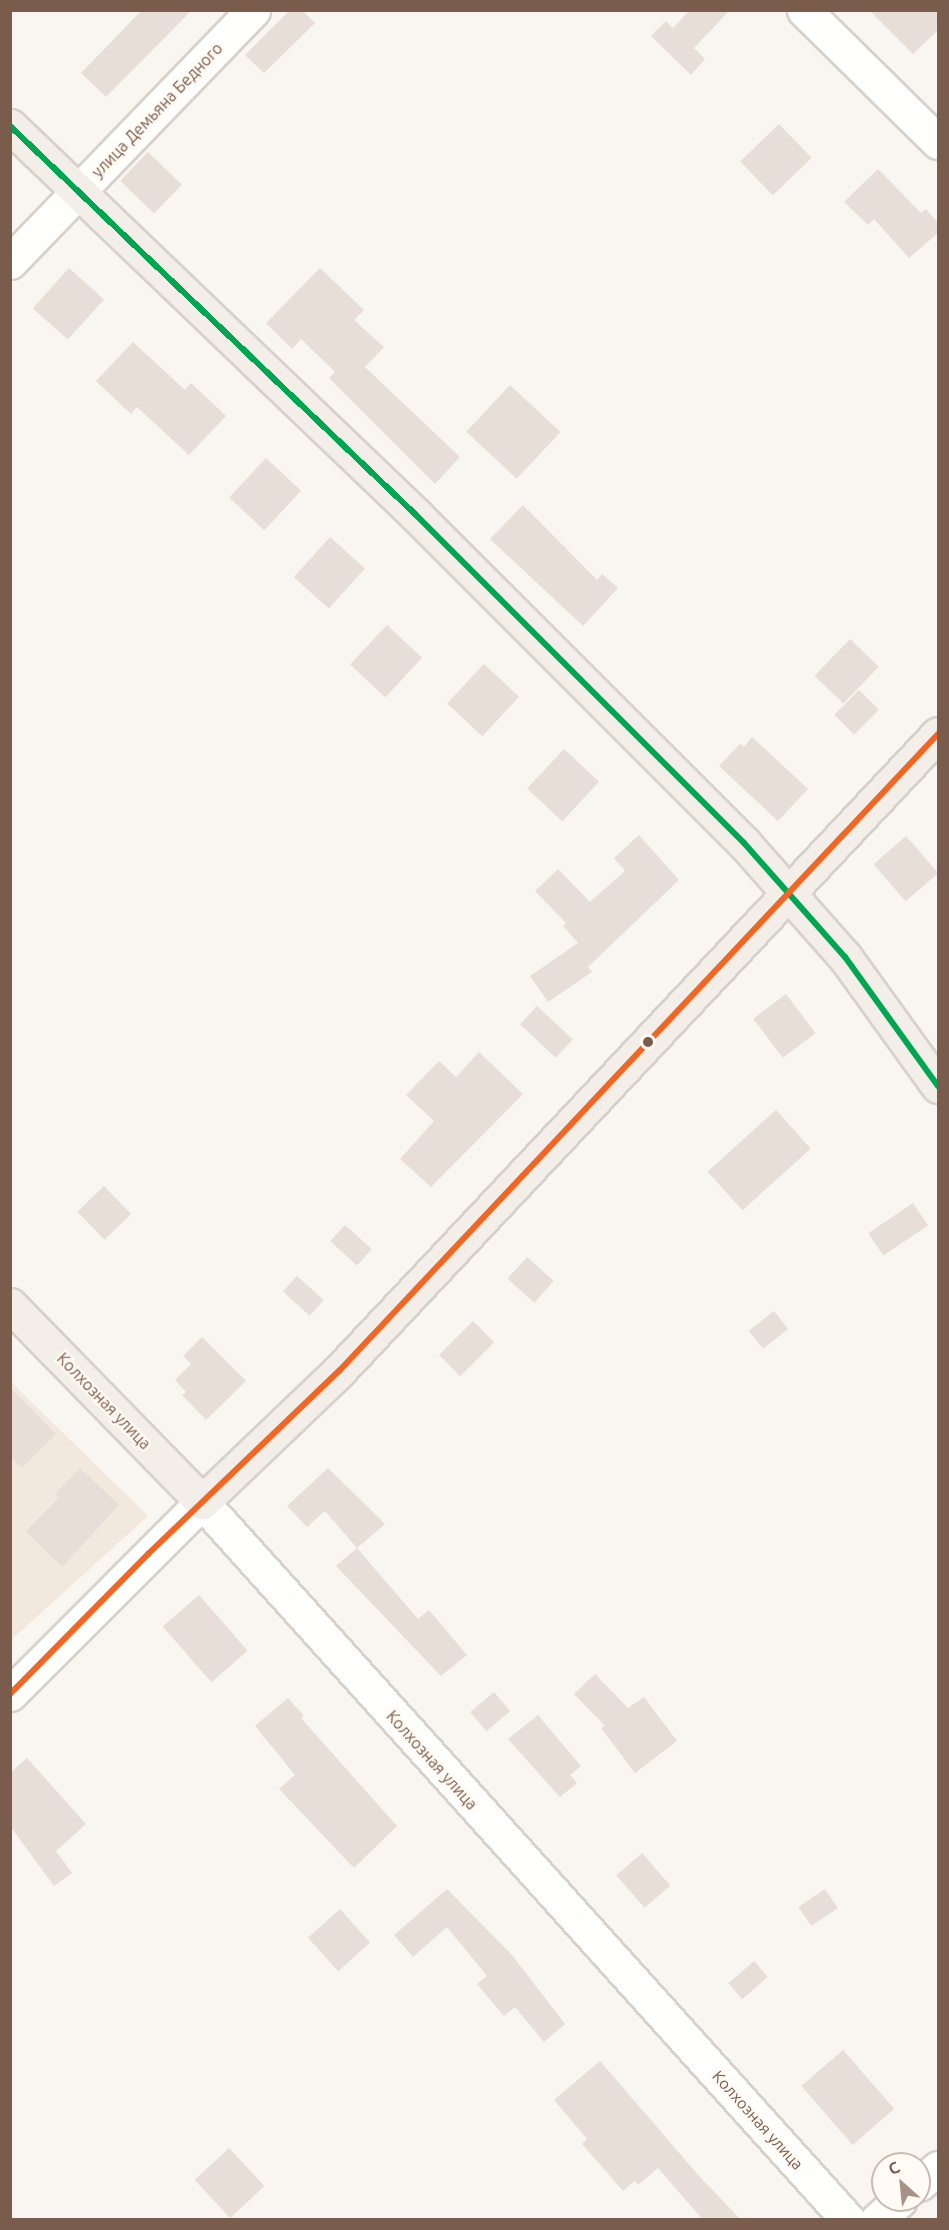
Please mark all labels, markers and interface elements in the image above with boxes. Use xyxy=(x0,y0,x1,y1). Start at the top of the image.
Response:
street label: улица Демьяна Бедного xyxy=(88,39,226,181)
unlabelled marker xyxy=(642,1036,654,1048)
street label: Колхозная улица xyxy=(53,1349,155,1453)
street label: Колхозная улица xyxy=(382,1707,482,1813)
street label: Колхозная улица xyxy=(708,2067,808,2173)
north arrow xyxy=(871,2152,931,2212)
text: С xyxy=(885,2157,902,2178)

